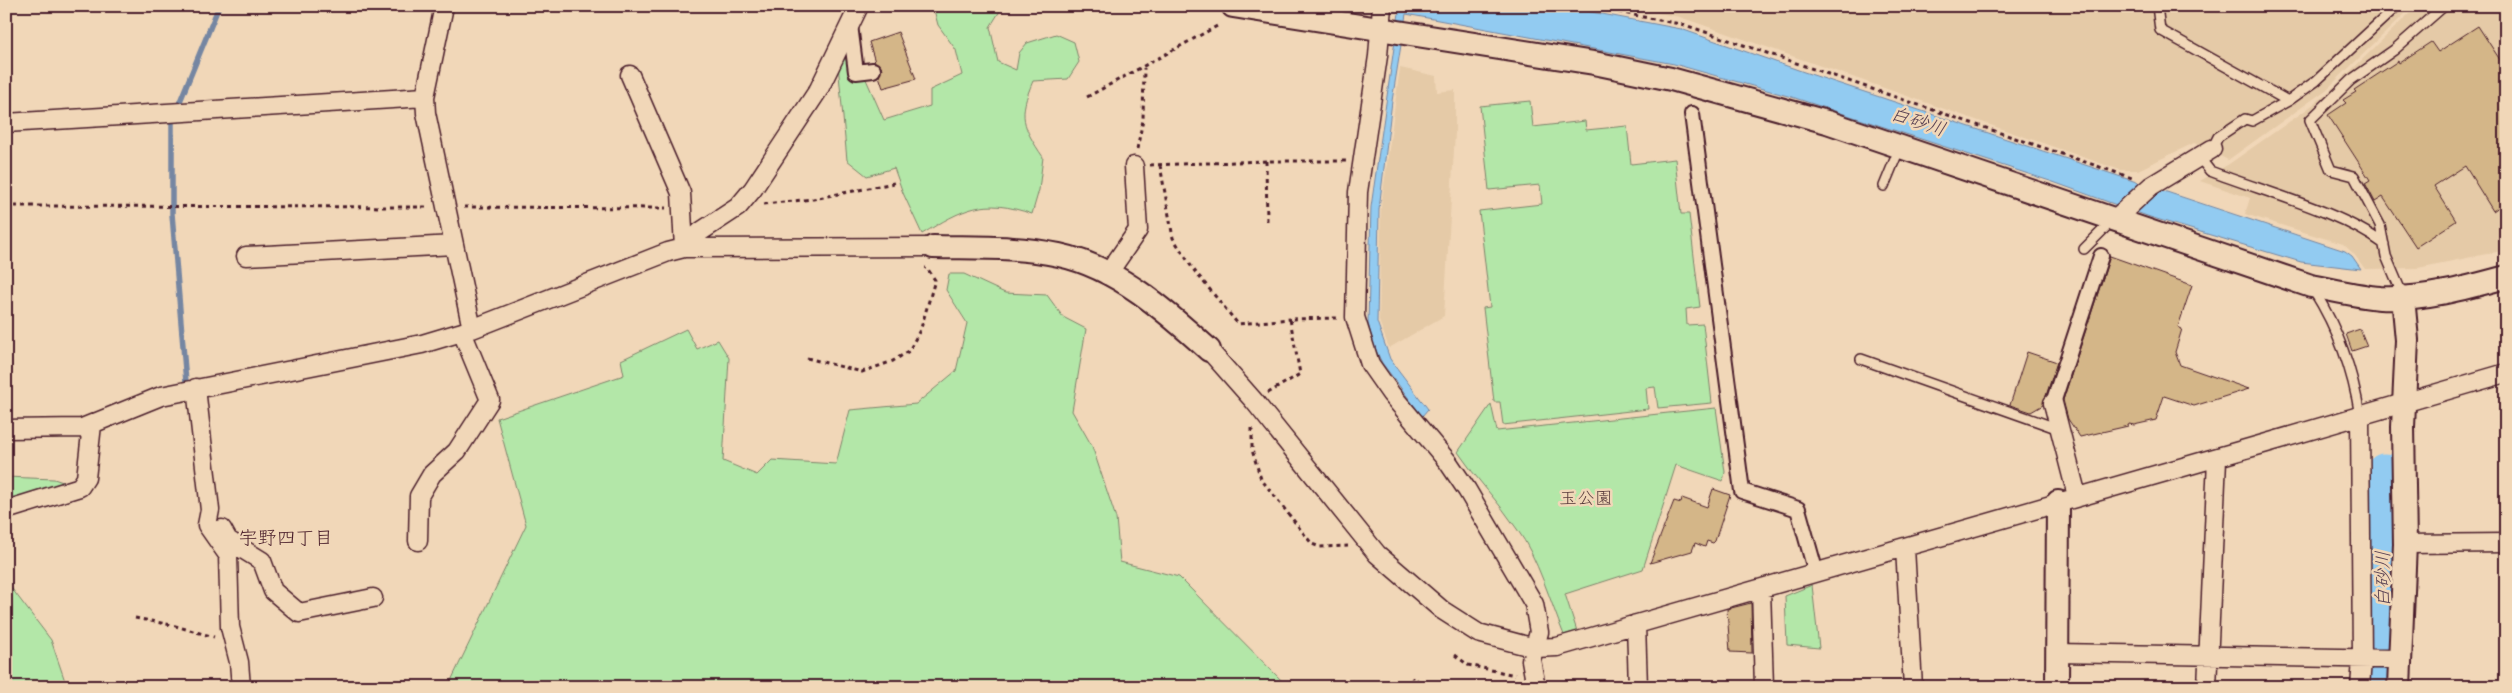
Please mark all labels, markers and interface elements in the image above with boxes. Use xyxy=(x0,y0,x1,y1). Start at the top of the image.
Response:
water label: 白砂川 xyxy=(1887,102,1949,142)
park label: 玉公園 xyxy=(1559,488,1613,509)
district label: 宇野四丁目 xyxy=(238,527,334,550)
water label: 白砂川 xyxy=(2372,550,2395,608)

